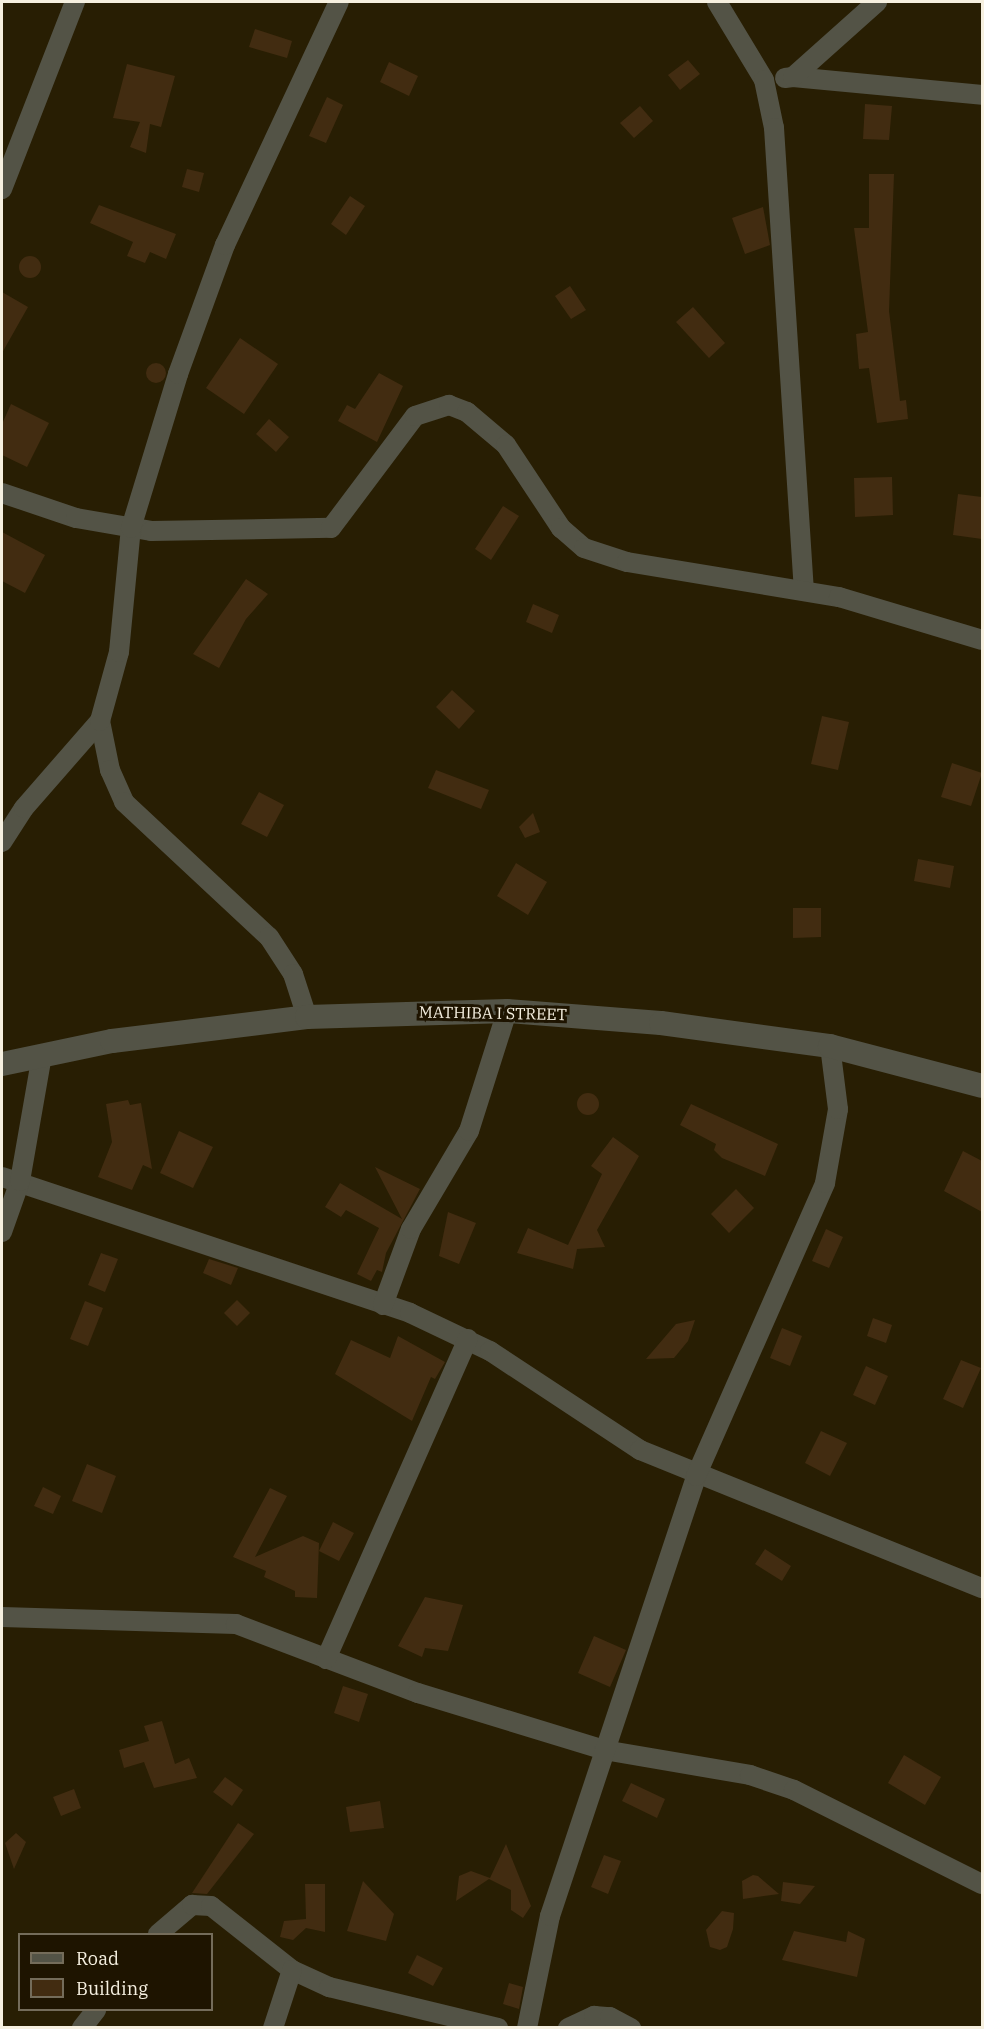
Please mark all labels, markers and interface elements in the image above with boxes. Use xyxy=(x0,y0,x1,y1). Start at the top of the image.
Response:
street label: MATHIBA I STREET xyxy=(419,1002,567,1024)
legend xyxy=(18,1933,213,2011)
text: Road xyxy=(76,1947,119,1970)
text: Building xyxy=(76,1977,148,2000)

